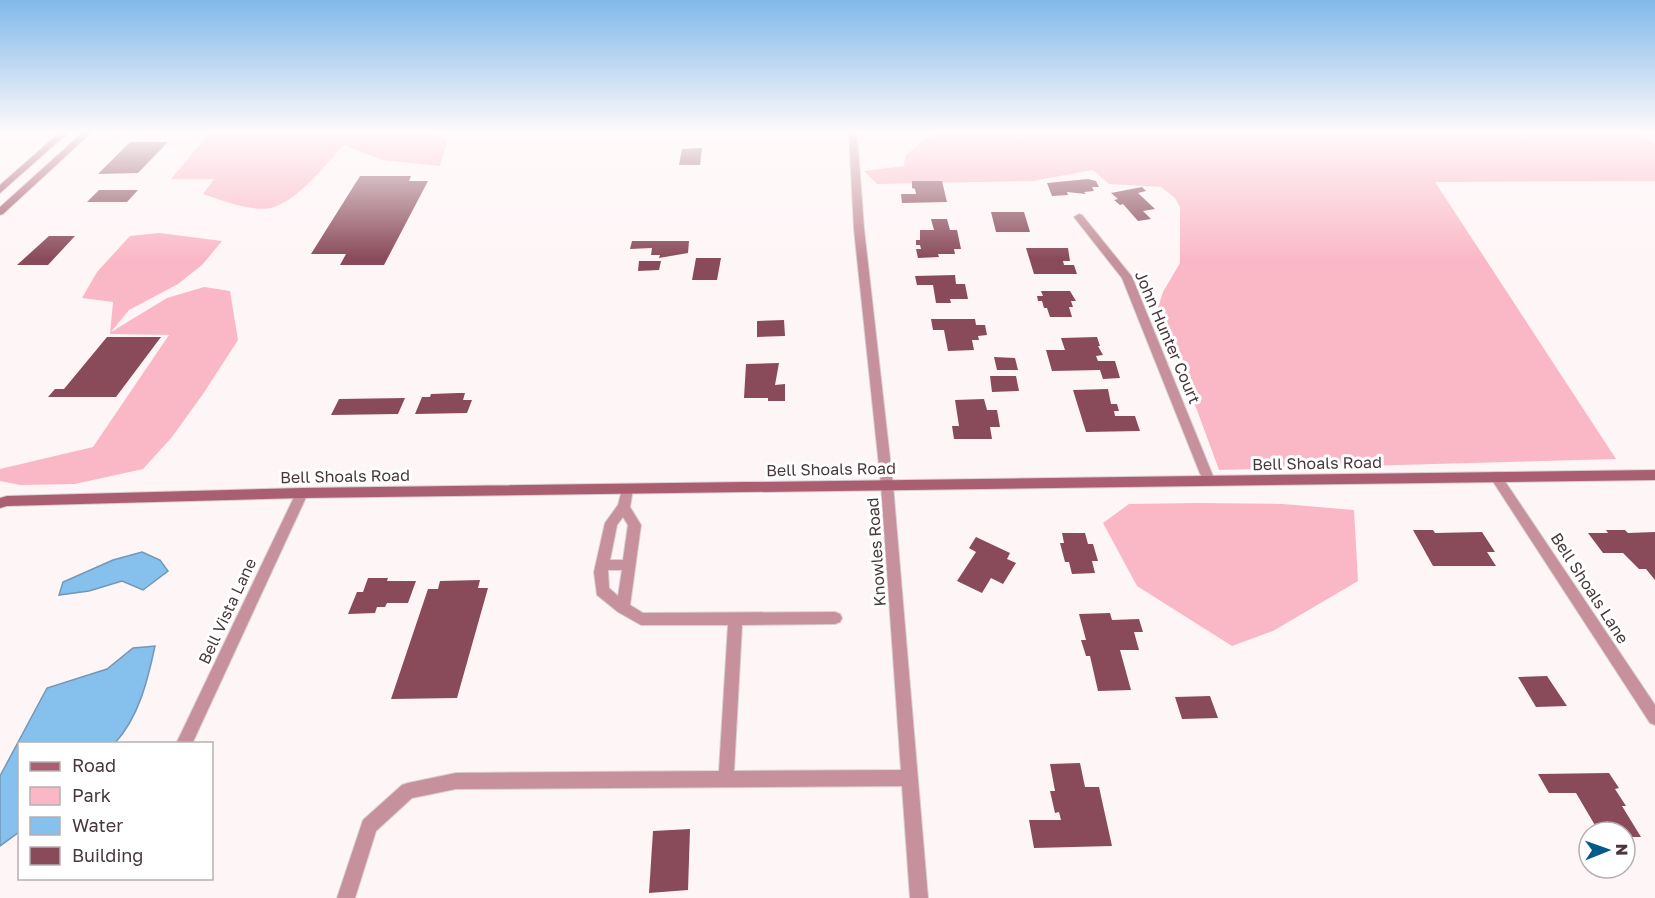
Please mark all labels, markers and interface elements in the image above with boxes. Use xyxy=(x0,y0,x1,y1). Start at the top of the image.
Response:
street label: John Hunter Court xyxy=(1131,267,1205,407)
street label: Bell Shoals Road xyxy=(1252,452,1382,474)
street label: Bell Shoals Road xyxy=(766,458,896,480)
street label: Bell Shoals Road xyxy=(280,465,410,487)
street label: Knowles Road xyxy=(862,497,890,607)
street label: Bell Shoals Lane xyxy=(1547,529,1633,647)
street label: Bell Vista Lane xyxy=(194,555,260,667)
legend xyxy=(18,742,213,880)
text: Road xyxy=(72,754,116,776)
text: Park xyxy=(72,784,111,806)
text: Water xyxy=(72,814,123,836)
north arrow xyxy=(1577,820,1637,880)
text: N xyxy=(1612,843,1632,856)
text: Building xyxy=(72,844,143,866)

